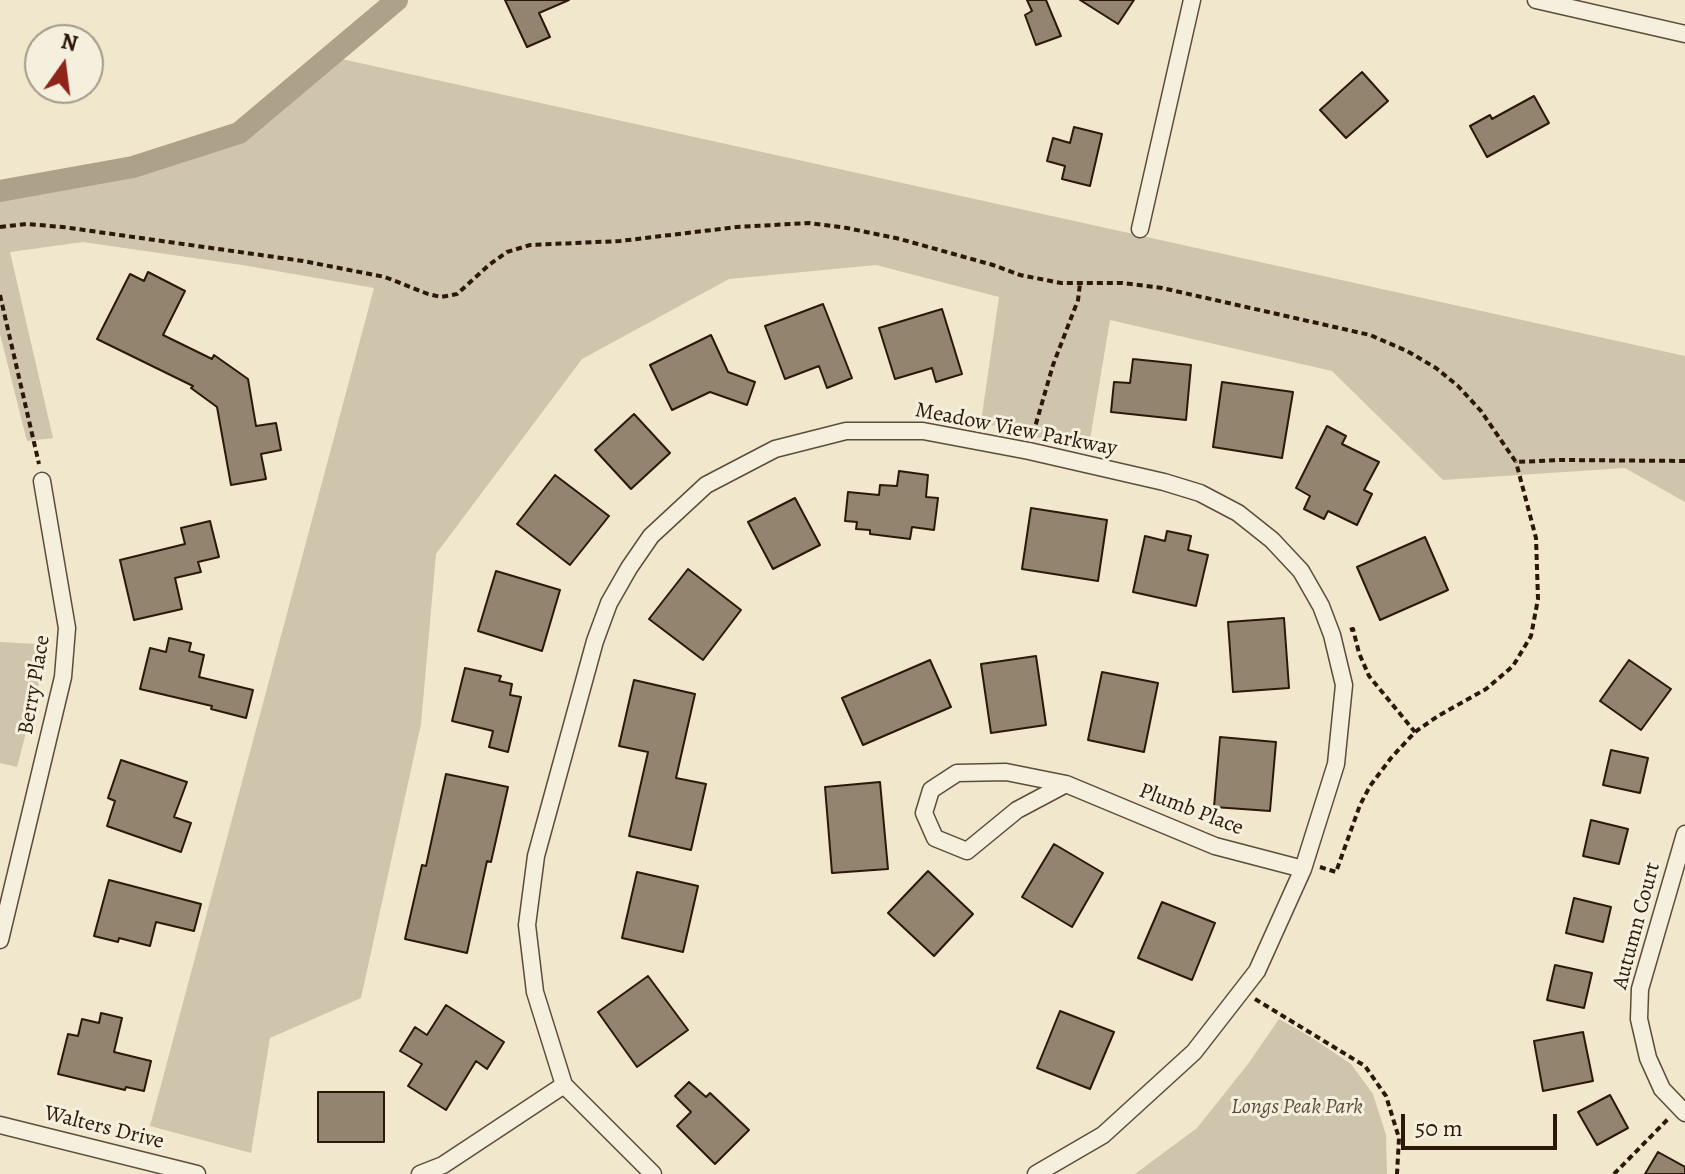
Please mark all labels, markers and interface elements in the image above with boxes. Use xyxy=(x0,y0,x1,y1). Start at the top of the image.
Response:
north arrow xyxy=(24,24,104,104)
text: N xyxy=(58,26,81,59)
street label: Meadow View Parkway xyxy=(913,397,1119,463)
street label: Berry Place xyxy=(13,633,57,737)
street label: Plumb Place xyxy=(1135,778,1247,842)
street label: Autumn Court xyxy=(1607,860,1667,992)
park label: Longs Peak Park xyxy=(1231,1095,1363,1121)
scale bar xyxy=(1405,1098,1561,1148)
street label: Walters Drive xyxy=(41,1100,167,1156)
text: 50 m xyxy=(1415,1112,1463,1144)

